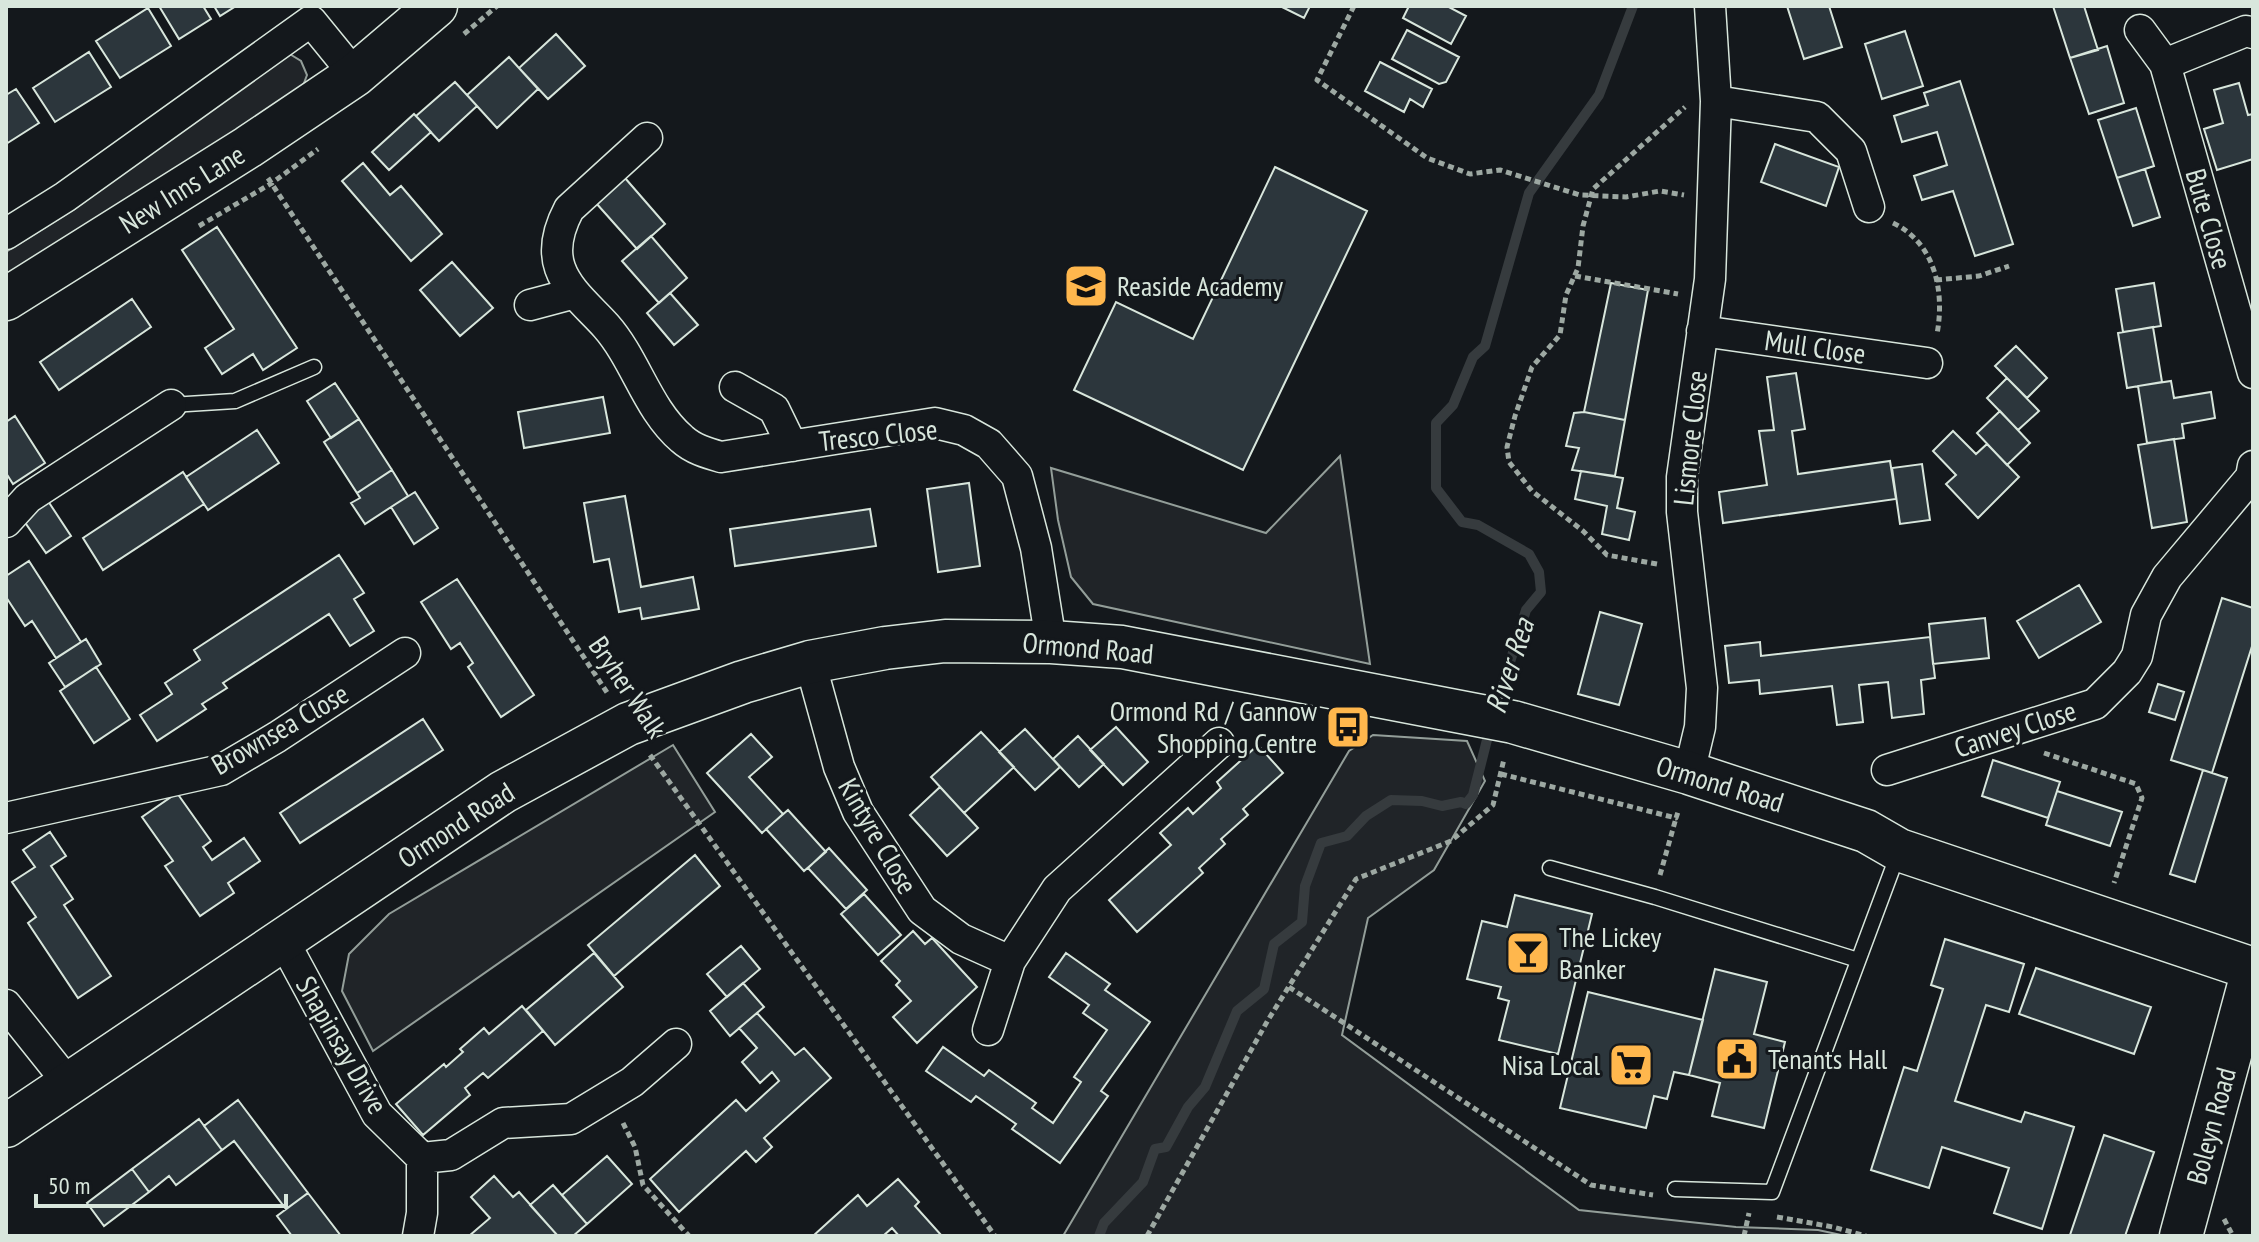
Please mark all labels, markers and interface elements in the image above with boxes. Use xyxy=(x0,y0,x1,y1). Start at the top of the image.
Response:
street label: New Inns Lane xyxy=(112,135,251,242)
street label: Bute Close xyxy=(2178,164,2241,273)
school or university icon: Reaside Academy xyxy=(1062,262,1110,310)
place label: Reaside Academy xyxy=(1117,267,1284,304)
street label: Mull Close xyxy=(1762,321,1868,372)
street label: Lismore Close xyxy=(1664,369,1715,507)
street label: Tresco Close xyxy=(817,410,939,459)
water label: River Rea xyxy=(1475,611,1543,718)
street label: Ormond Road xyxy=(1021,623,1155,672)
street label: Bryher Walk xyxy=(581,629,676,745)
street label: Brownsea Close xyxy=(205,675,355,783)
street label: Canvey Close xyxy=(1949,691,2080,766)
place label: Ormond Rd / Gannow Shopping Centre xyxy=(1110,692,1317,761)
bus stop icon: Ormond Rd / Gannow Shopping Centre xyxy=(1324,703,1372,751)
street label: Ormond Road xyxy=(1652,747,1788,820)
street label: Kintyre Close xyxy=(830,771,926,900)
street label: Ormond Road xyxy=(391,773,521,876)
place label: The Lickey Banker xyxy=(1559,918,1662,987)
bar icon: The Lickey Banker xyxy=(1504,929,1552,977)
street label: Shapinsay Drive xyxy=(288,969,397,1120)
public building icon: Tenants Hall xyxy=(1713,1035,1761,1083)
place label: Tenants Hall xyxy=(1768,1040,1888,1077)
supermarket icon: Nisa Local xyxy=(1607,1041,1655,1089)
place label: Nisa Local xyxy=(1502,1046,1600,1083)
street label: Boleyn Road xyxy=(2177,1063,2244,1188)
scale bar xyxy=(36,1158,286,1208)
text: 50 m xyxy=(48,1170,90,1201)

